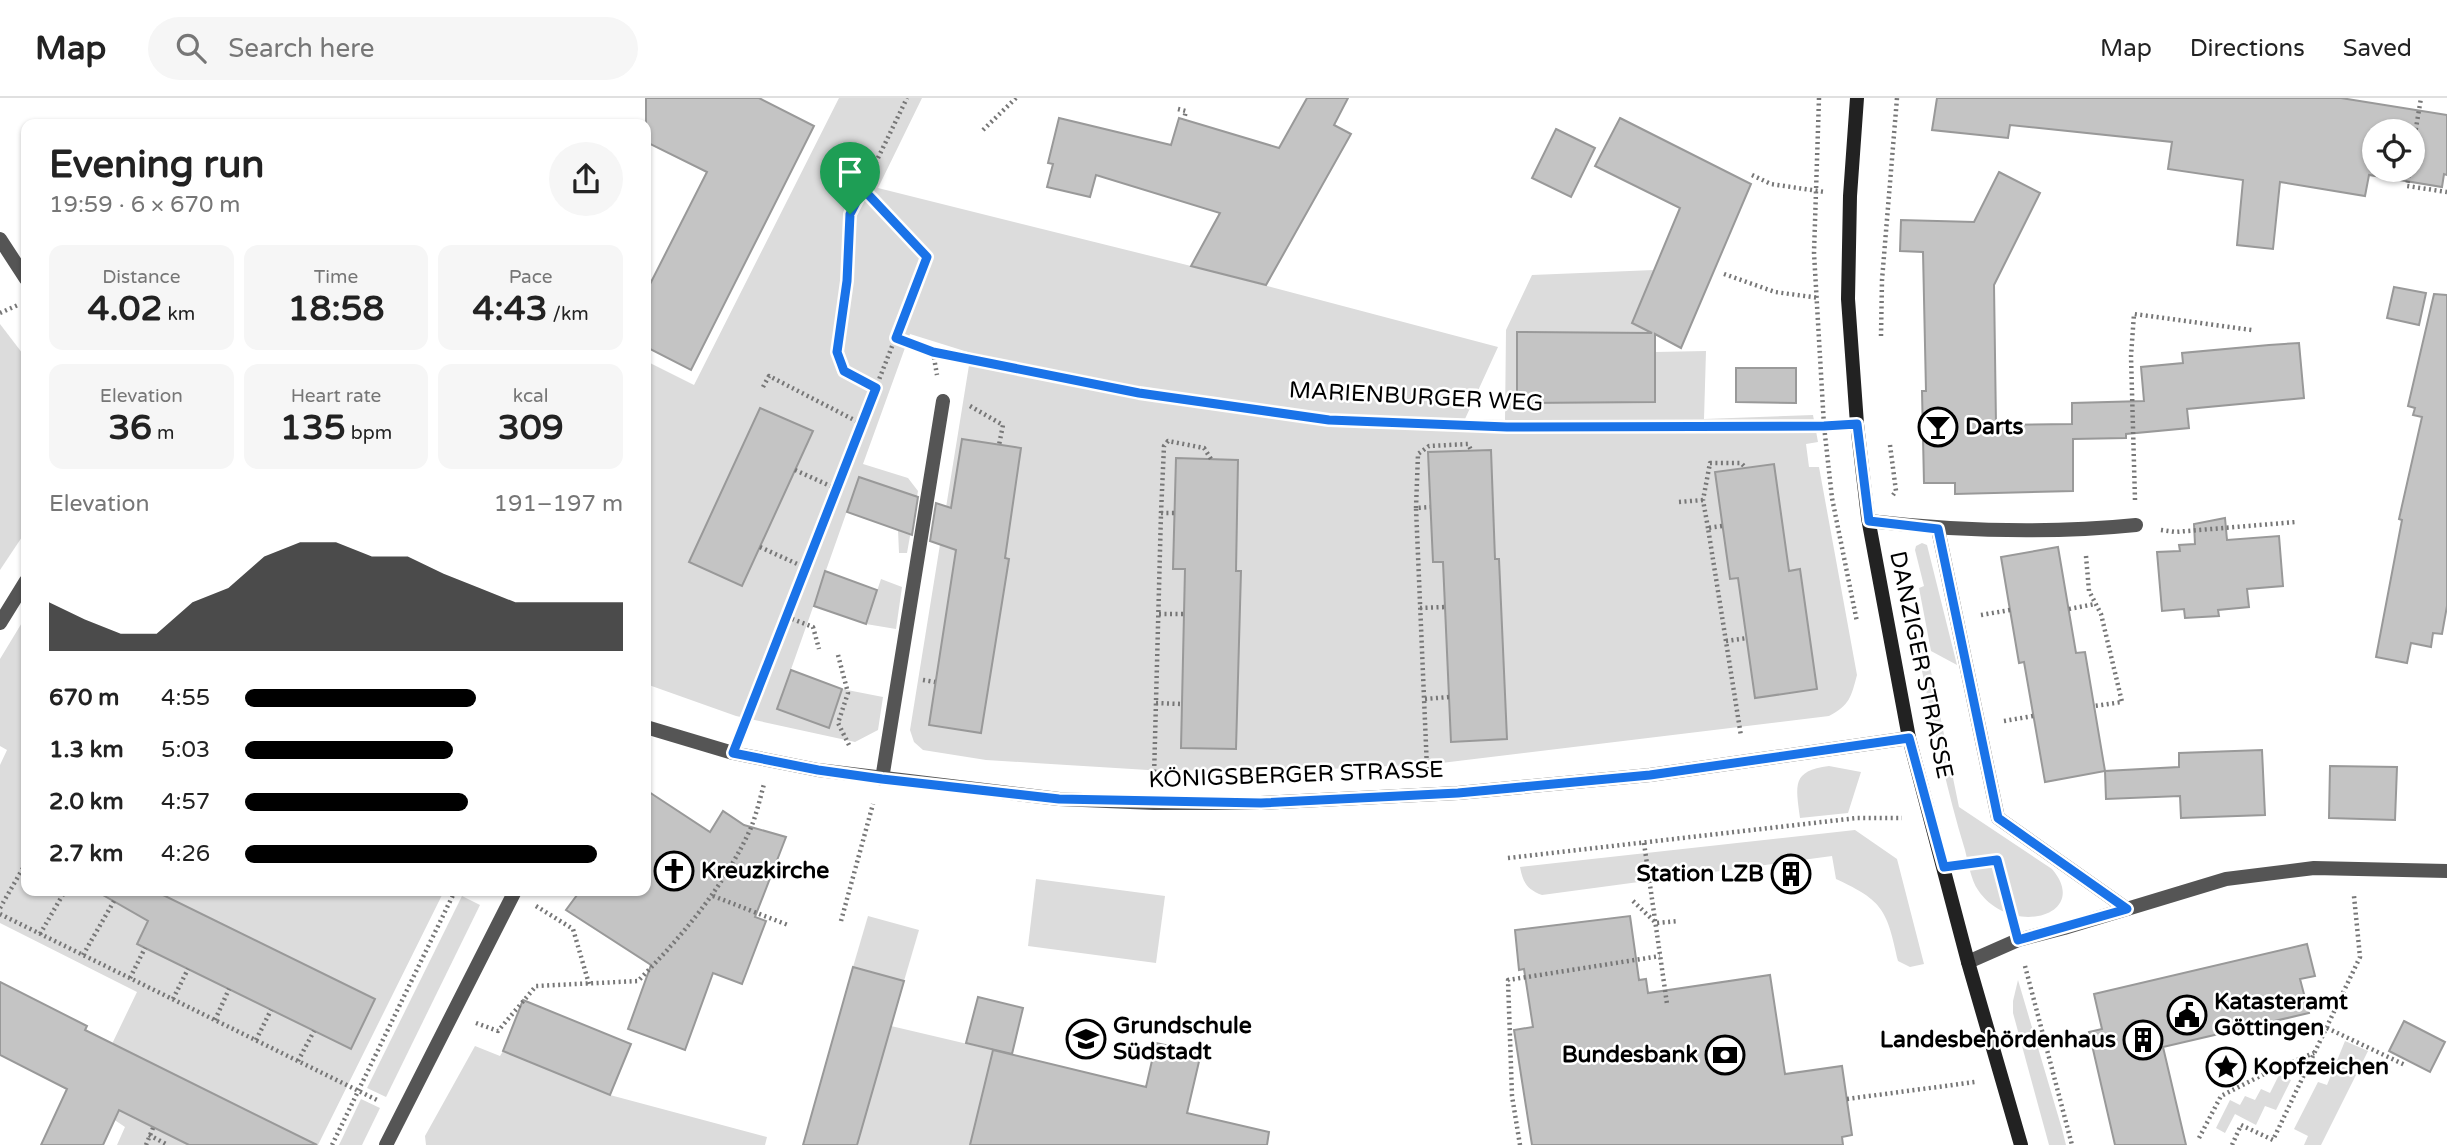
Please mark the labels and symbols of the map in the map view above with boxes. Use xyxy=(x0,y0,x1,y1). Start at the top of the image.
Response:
pin xyxy=(820,142,880,214)
street label: MARIENBURGER WEG xyxy=(1288,376,1544,418)
bar icon: Darts xyxy=(1917,406,1959,448)
place label: Darts xyxy=(1965,413,2024,441)
street label: DANZIGER STRASSE xyxy=(1883,549,1959,781)
street label: KÖNIGSBERGER STRASSE xyxy=(1148,756,1444,794)
church icon: Kreuzkirche xyxy=(653,850,695,892)
building icon: Station LZB xyxy=(1770,853,1812,895)
place label: Kreuzkirche xyxy=(701,857,829,885)
place label: Station LZB xyxy=(1637,860,1764,888)
place label: Katasteramt Göttingen xyxy=(2214,988,2348,1042)
public building icon: Katasteramt Göttingen xyxy=(2166,994,2208,1036)
place label: Grundschule Südstadt xyxy=(1113,1012,1252,1066)
school or university icon: Grundschule Südstadt xyxy=(1065,1018,1107,1060)
building icon: Landesbehördenhaus xyxy=(2122,1019,2164,1061)
place label: Landesbehördenhaus xyxy=(1880,1026,2116,1054)
bank icon: Bundesbank xyxy=(1704,1034,1746,1076)
place label: Bundesbank xyxy=(1562,1041,1698,1069)
place icon: Kopfzeichen xyxy=(2205,1046,2247,1088)
place label: Kopfzeichen xyxy=(2253,1053,2389,1081)

